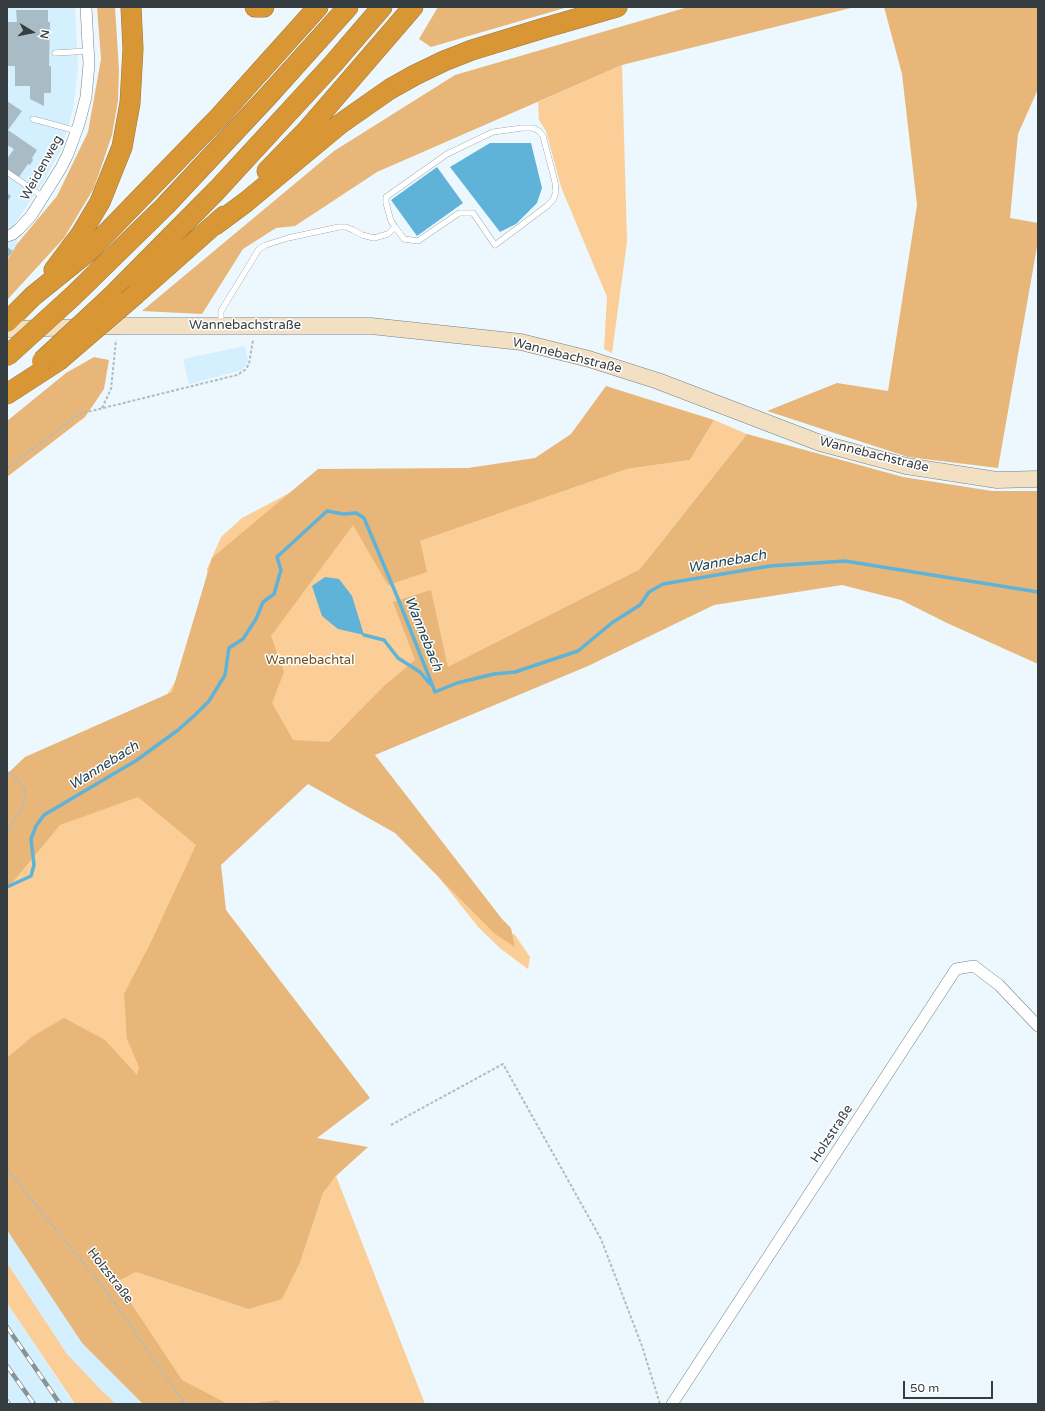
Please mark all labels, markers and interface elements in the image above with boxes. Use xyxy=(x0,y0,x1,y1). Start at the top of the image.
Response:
north arrow xyxy=(12,12,52,52)
text: N xyxy=(37,29,51,40)
street label: Weidenweg xyxy=(18,133,66,203)
street label: Wannebachstraße xyxy=(189,318,301,334)
street label: Wannebachstraße xyxy=(511,335,623,377)
street label: Wannebachstraße xyxy=(818,434,930,476)
water label: Wannebach xyxy=(687,547,767,577)
water label: Wannebach xyxy=(400,594,446,674)
park label: Wannebachtal xyxy=(266,653,354,669)
water label: Wannebach xyxy=(66,738,142,794)
street label: Holzstraße xyxy=(807,1102,857,1166)
street label: Holzstraße xyxy=(84,1245,136,1307)
scale bar xyxy=(905,1373,995,1399)
text: 50 m xyxy=(910,1381,939,1395)

